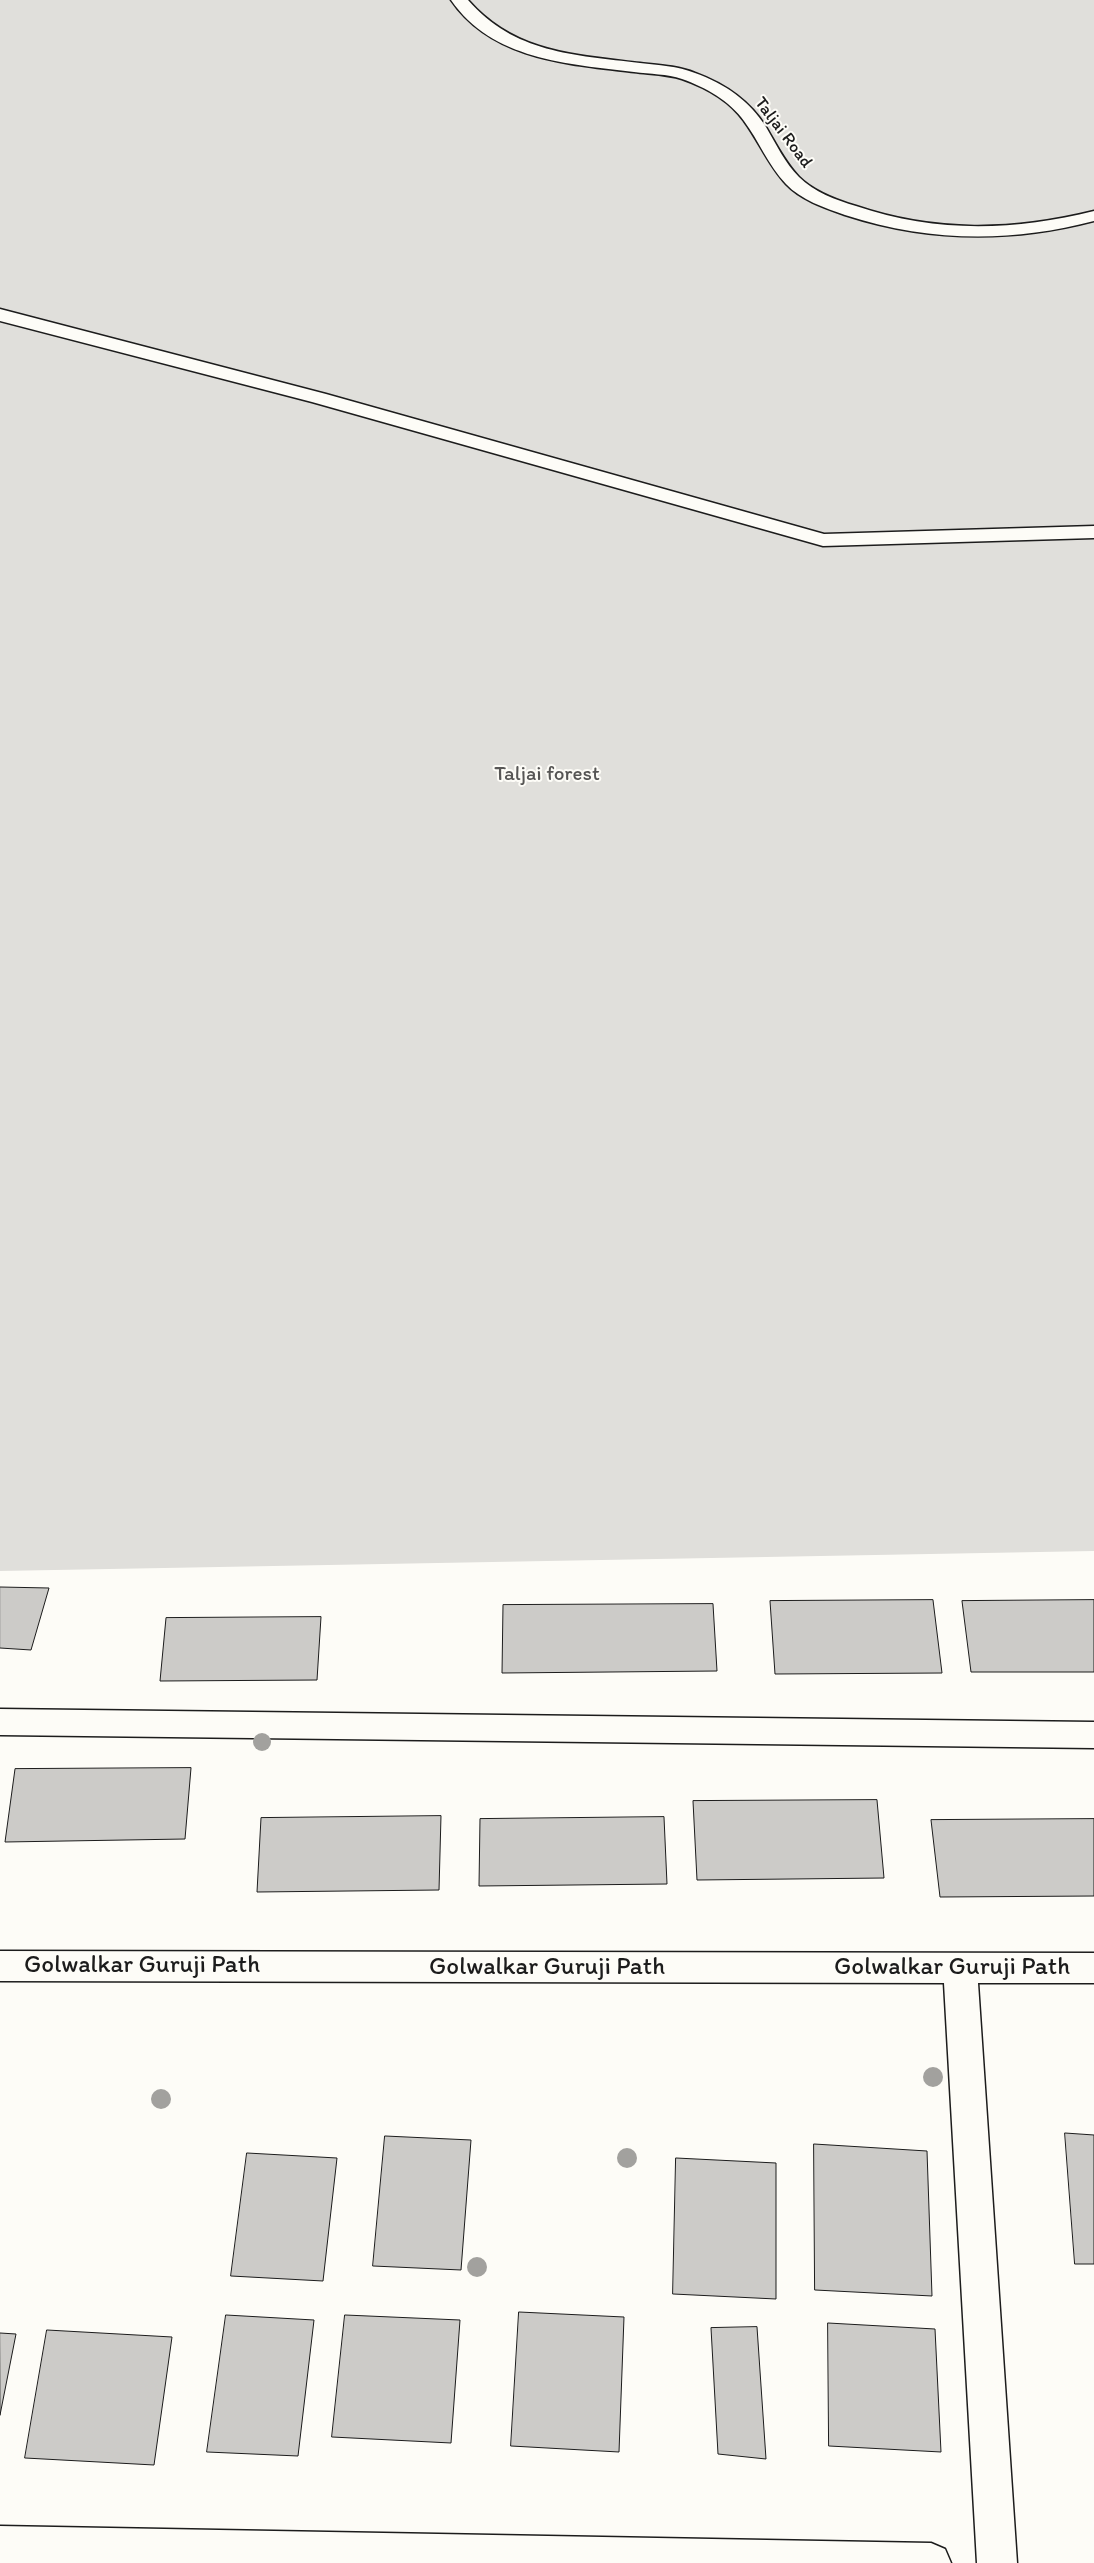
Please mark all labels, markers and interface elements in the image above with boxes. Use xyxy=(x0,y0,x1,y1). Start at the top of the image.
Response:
street label: Taljai Road xyxy=(749,93,817,173)
park label: Taljai forest xyxy=(494,762,600,788)
street label: Golwalkar Guruji Path xyxy=(24,1951,260,1981)
street label: Golwalkar Guruji Path xyxy=(429,1953,665,1983)
street label: Golwalkar Guruji Path xyxy=(834,1953,1070,1983)

